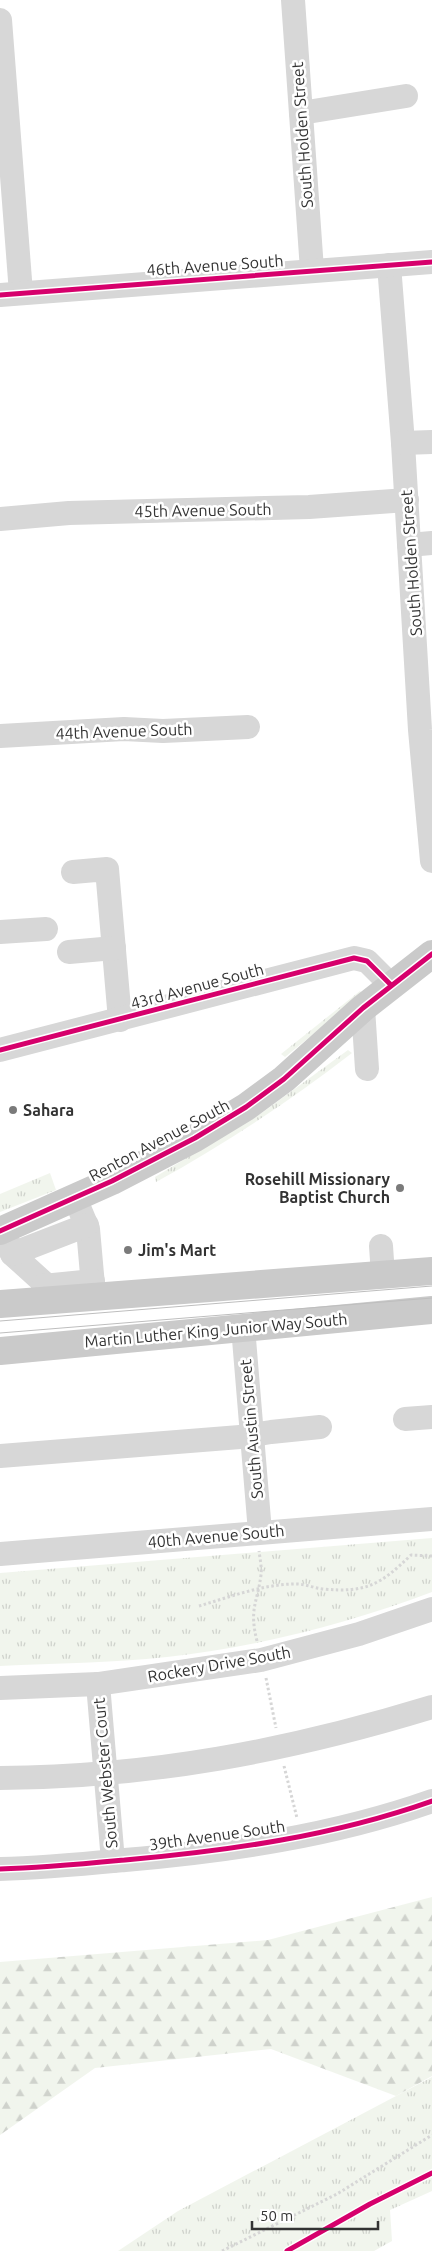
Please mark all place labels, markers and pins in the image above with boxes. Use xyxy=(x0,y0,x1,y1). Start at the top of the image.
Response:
place label: Sahara xyxy=(23,1101,74,1119)
marker: Sahara xyxy=(7,1104,19,1116)
place label: Rosehill Missionary Baptist Church xyxy=(245,1170,390,1206)
marker: Rosehill Missionary Baptist Church xyxy=(394,1182,406,1194)
place label: Jim's Mart xyxy=(138,1241,216,1259)
marker: Jim's Mart xyxy=(122,1244,134,1256)

